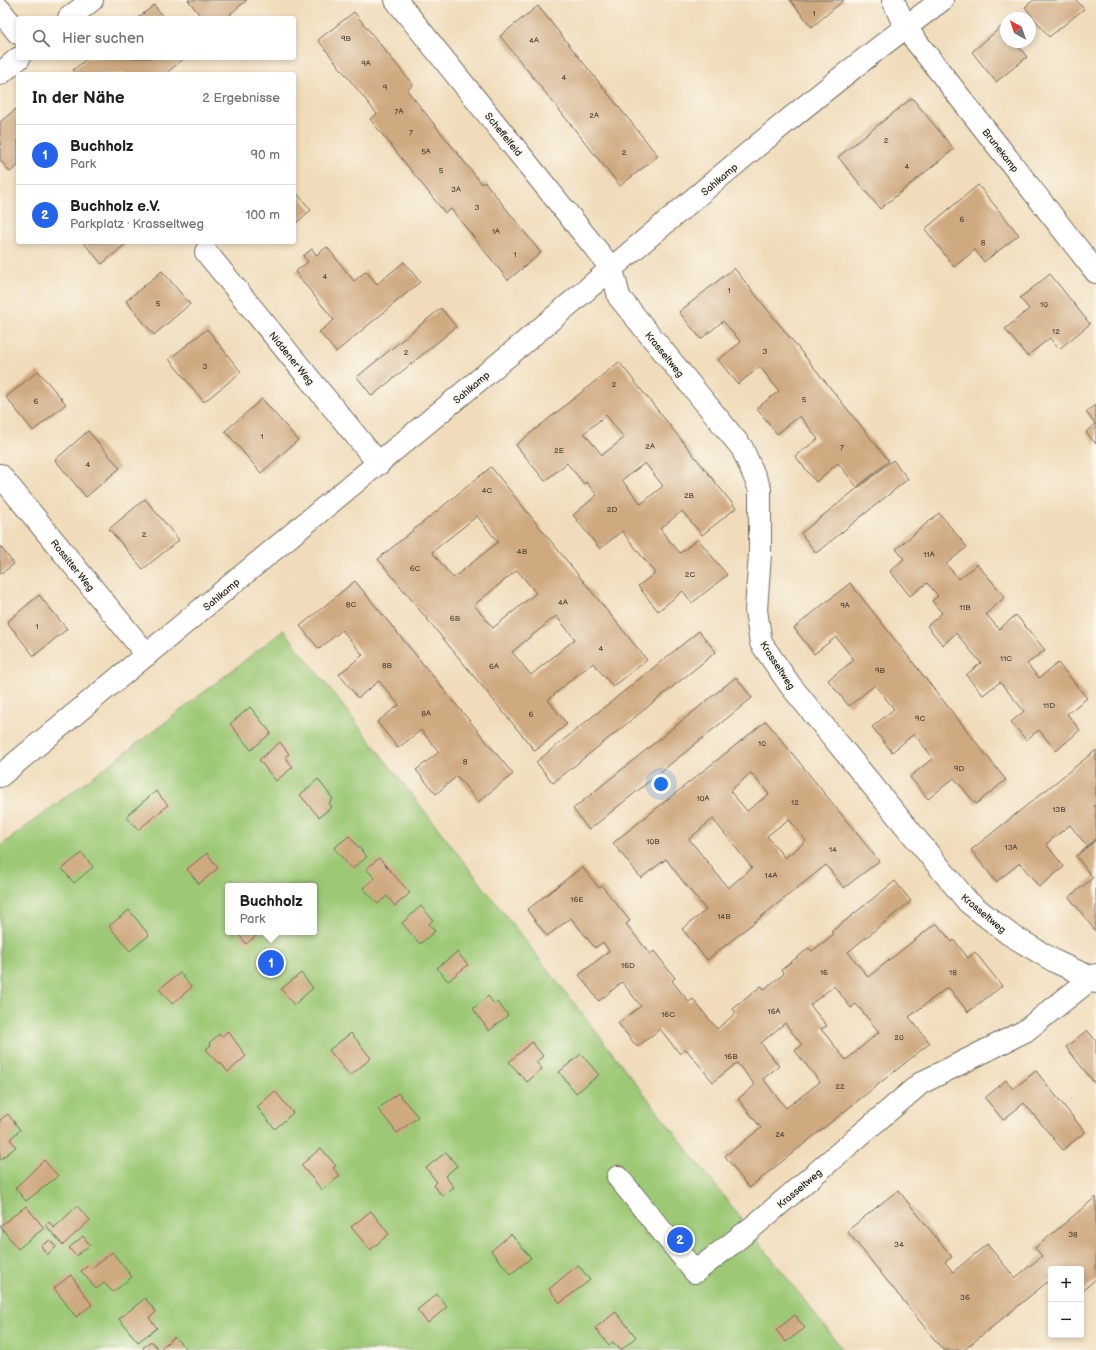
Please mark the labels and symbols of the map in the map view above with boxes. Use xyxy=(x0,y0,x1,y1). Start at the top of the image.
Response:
house number: 1 xyxy=(812,9,816,18)
north arrow xyxy=(1000,12,1036,48)
house number: 9B xyxy=(341,34,352,43)
house number: 4A xyxy=(529,36,539,45)
house number: 9A xyxy=(361,59,371,68)
house number: 4 xyxy=(562,73,567,82)
house number: 9 xyxy=(383,83,388,92)
house number: 7A xyxy=(395,107,404,116)
street label: Scheffelfeld xyxy=(482,110,525,159)
house number: 2A xyxy=(589,111,599,120)
street label: Brunekamp xyxy=(979,126,1021,175)
house number: 7 xyxy=(409,128,413,137)
house number: 2 xyxy=(884,136,889,145)
house number: 5A xyxy=(421,147,431,156)
house number: 2 xyxy=(622,148,627,157)
street label: Sahlkamp xyxy=(699,161,740,198)
house number: 4 xyxy=(905,162,910,171)
house number: 5 xyxy=(439,166,444,175)
house number: 3A xyxy=(451,185,461,194)
house number: 3 xyxy=(475,203,480,212)
house number: 6 xyxy=(960,215,965,224)
house number: 1A xyxy=(492,227,500,236)
house number: 8 xyxy=(981,238,986,247)
house number: 1 xyxy=(513,250,517,259)
house number: 4 xyxy=(323,272,328,281)
house number: 1 xyxy=(727,286,731,295)
house number: 5 xyxy=(156,299,161,308)
house number: 10 xyxy=(1040,300,1048,309)
house number: 12 xyxy=(1052,327,1060,336)
street label: Krasseltweg xyxy=(642,329,686,380)
street label: Niddener Weg xyxy=(266,330,316,388)
house number: 3 xyxy=(763,347,768,356)
house number: 2 xyxy=(404,348,409,357)
house number: 3 xyxy=(203,362,208,371)
street label: Sahlkamp xyxy=(451,369,492,406)
house number: 2 xyxy=(612,380,617,389)
house number: 5 xyxy=(802,395,807,404)
house number: 6 xyxy=(34,397,39,406)
house number: 1 xyxy=(260,432,264,441)
house number: 2A xyxy=(645,442,655,451)
house number: 7 xyxy=(840,443,844,452)
house number: 2E xyxy=(554,446,564,455)
house number: 4 xyxy=(86,460,91,469)
house number: 4C xyxy=(482,486,493,495)
house number: 2B xyxy=(684,491,695,500)
house number: 2D xyxy=(607,505,617,514)
house number: 2 xyxy=(142,530,147,539)
street label: Rossitter Weg xyxy=(48,537,97,594)
house number: 4B xyxy=(517,547,528,556)
house number: 11A xyxy=(923,550,935,559)
house number: 6C xyxy=(410,564,421,573)
house number: 2C xyxy=(685,570,696,579)
street label: Sahlkamp xyxy=(201,576,242,613)
house number: 4A xyxy=(558,598,568,607)
house number: 8C xyxy=(346,600,356,609)
house number: 9A xyxy=(840,601,850,610)
house number: 11B xyxy=(959,603,971,612)
house number: 6B xyxy=(450,614,461,623)
house number: 1 xyxy=(35,622,39,631)
street label: Krasseltweg xyxy=(757,639,797,692)
house number: 4 xyxy=(599,644,604,653)
house number: 11C xyxy=(1000,654,1012,663)
house number: 8B xyxy=(382,661,393,670)
house number: 6A xyxy=(489,662,499,671)
house number: 9B xyxy=(875,666,886,675)
house number: 11D xyxy=(1043,701,1055,710)
house number: 8A xyxy=(421,709,431,718)
house number: 6 xyxy=(529,710,534,719)
house number: 9C xyxy=(915,714,925,723)
house number: 10 xyxy=(758,739,766,748)
house number: 8 xyxy=(463,757,468,766)
house number: 9D xyxy=(954,764,964,773)
your location xyxy=(651,774,671,794)
house number: 10A xyxy=(697,794,709,803)
house number: 12 xyxy=(791,798,799,807)
house number: 13B xyxy=(1052,805,1066,814)
house number: 10B xyxy=(646,837,660,846)
house number: 13A xyxy=(1005,843,1018,852)
house number: 14 xyxy=(829,845,837,854)
house number: 14A xyxy=(765,871,778,880)
street label: Krasseltweg xyxy=(958,891,1008,936)
house number: 16E xyxy=(570,895,584,904)
house number: 14B xyxy=(717,912,731,921)
pin: 1 xyxy=(258,948,284,978)
house number: 16D xyxy=(621,961,635,970)
house number: 16 xyxy=(820,968,828,977)
house number: 18 xyxy=(949,968,957,977)
house number: 16A xyxy=(768,1007,781,1016)
house number: 16C xyxy=(661,1010,675,1019)
house number: 20 xyxy=(894,1033,904,1042)
house number: 16B xyxy=(724,1052,738,1061)
house number: 22 xyxy=(835,1082,845,1091)
house number: 24 xyxy=(775,1130,785,1139)
street label: Krasseltweg xyxy=(775,1166,825,1211)
pin: 2 xyxy=(667,1225,693,1255)
house number: 38 xyxy=(1068,1230,1078,1239)
house number: 34 xyxy=(894,1240,904,1249)
house number: 36 xyxy=(960,1293,970,1302)

